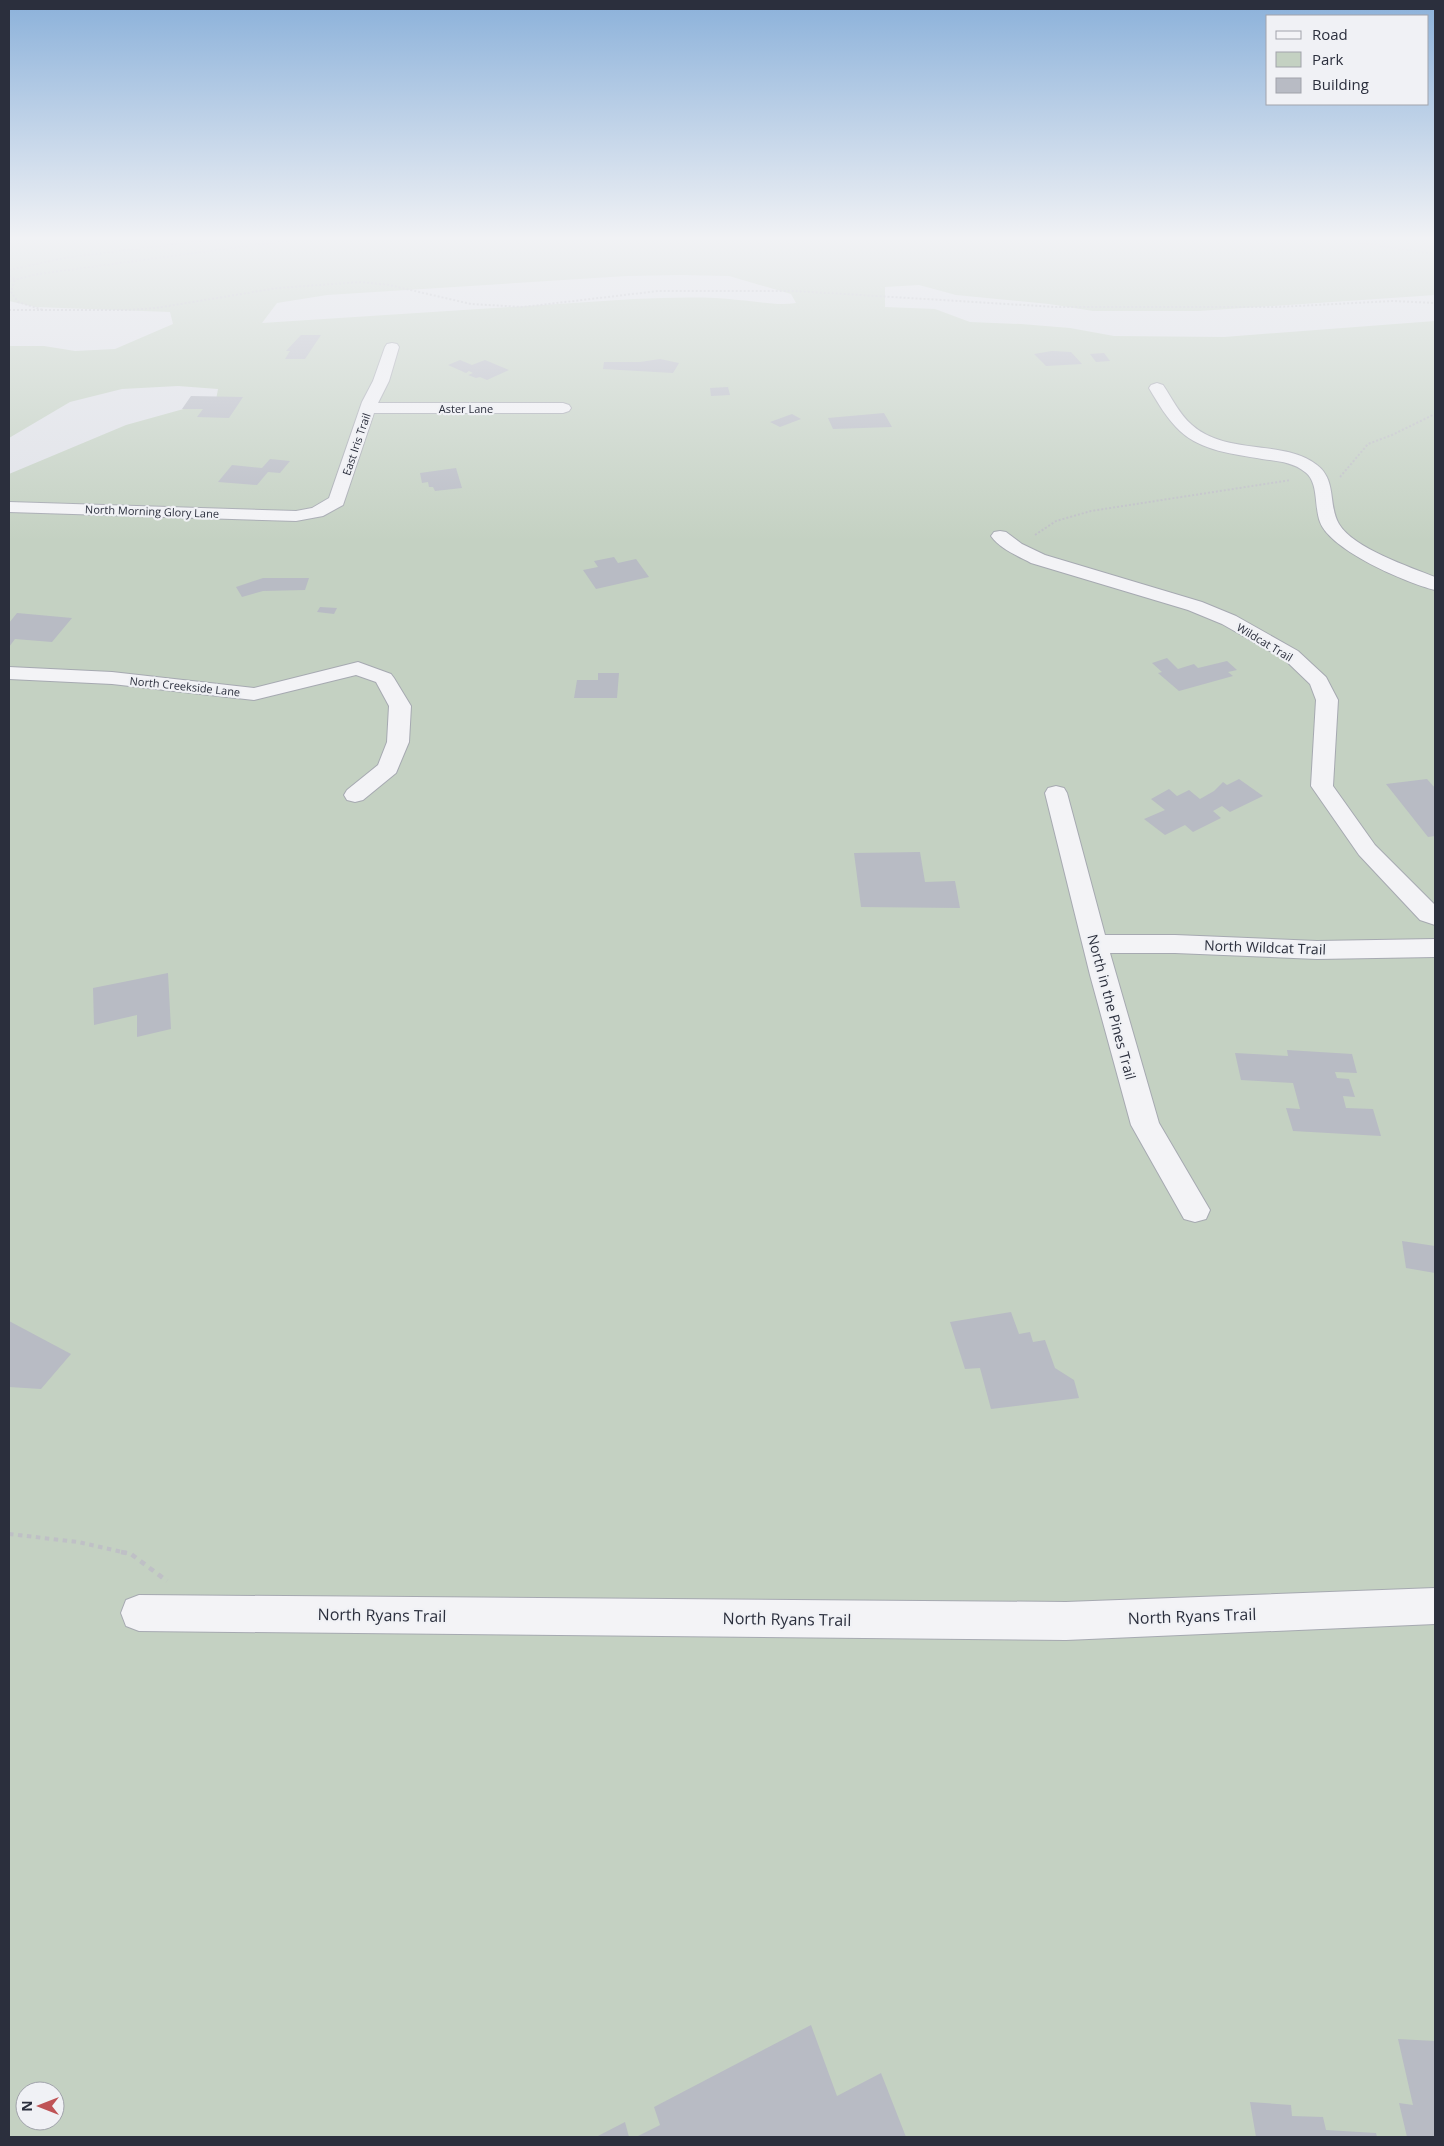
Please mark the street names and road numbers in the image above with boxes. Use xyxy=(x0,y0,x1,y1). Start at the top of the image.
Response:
street label: Aster Lane xyxy=(439,401,493,416)
street label: East Iris Trail xyxy=(338,411,374,477)
street label: North Morning Glory Lane xyxy=(85,501,219,521)
street label: Wildcat Trail xyxy=(1234,619,1296,665)
street label: North Creekside Lane xyxy=(129,673,241,699)
street label: North in the Pines Trail xyxy=(1083,932,1141,1082)
street label: North Wildcat Trail xyxy=(1204,935,1326,959)
street label: North Ryans Trail xyxy=(318,1603,446,1627)
street label: North Ryans Trail xyxy=(1127,1603,1257,1629)
street label: North Ryans Trail xyxy=(723,1607,851,1631)

